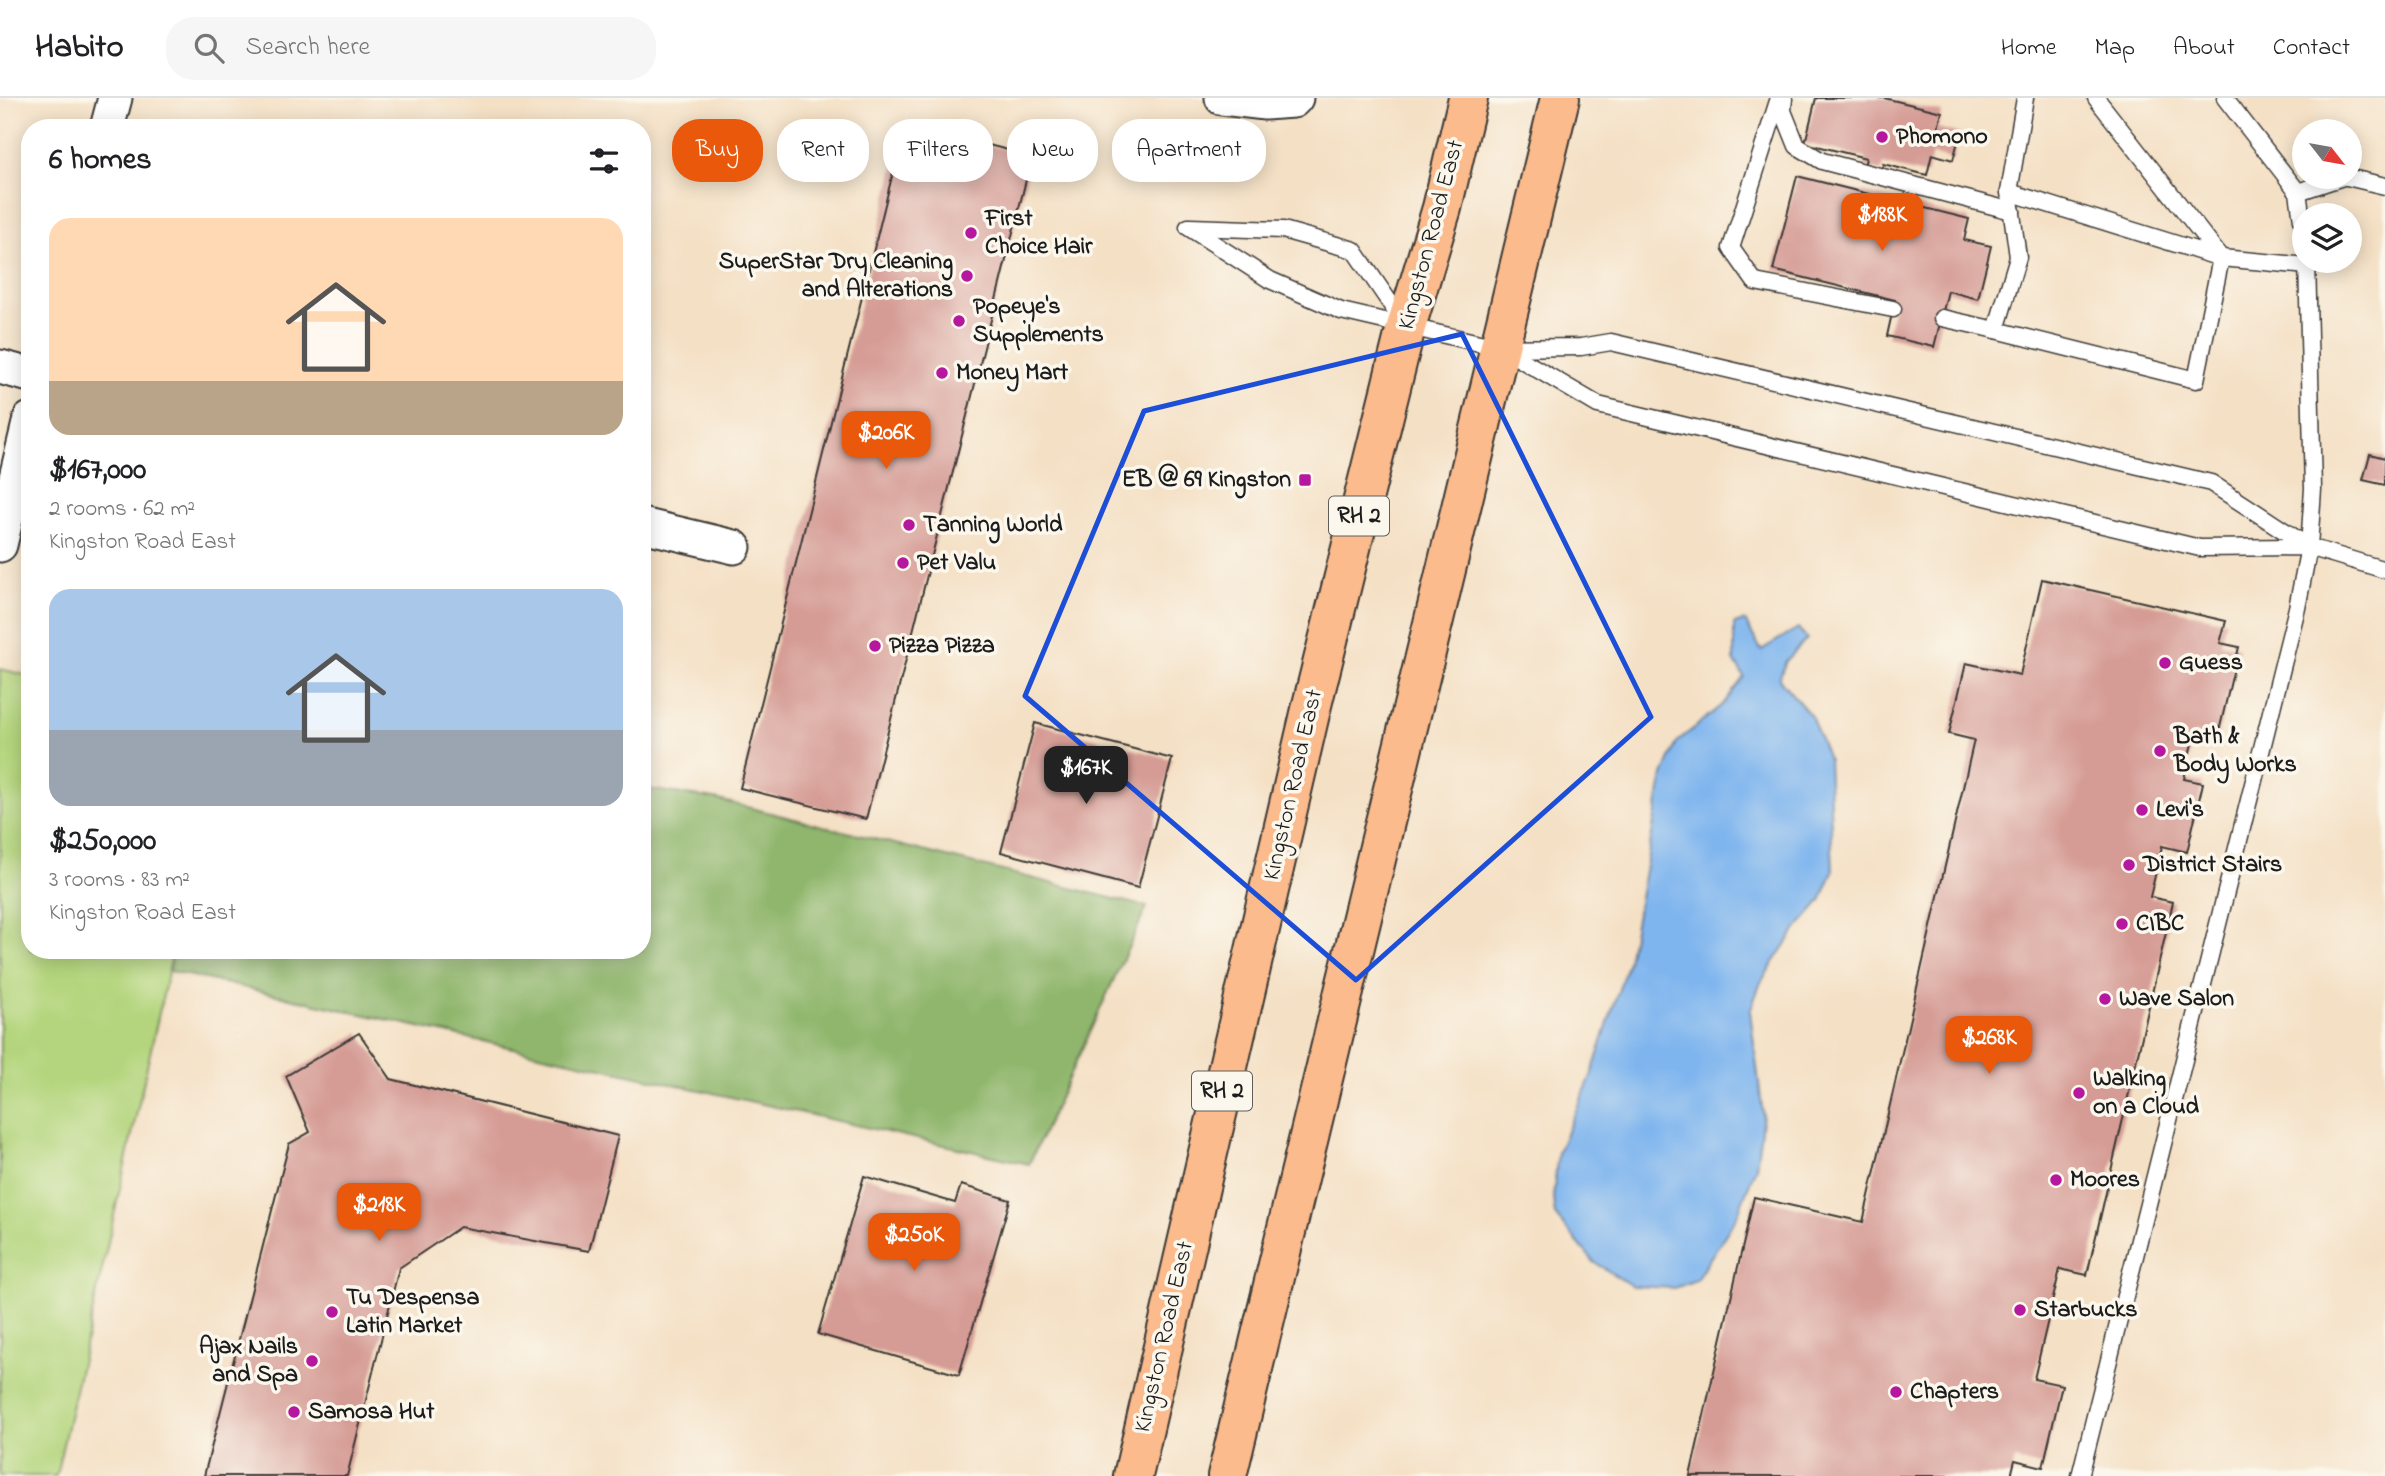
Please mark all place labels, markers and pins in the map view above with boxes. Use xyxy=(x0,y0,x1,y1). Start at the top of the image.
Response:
place label: Phomono xyxy=(1896,120,1988,155)
marker: Phomono xyxy=(1874,129,1890,145)
pin: $188K xyxy=(1833,194,1931,253)
place label: First Choice Hair xyxy=(984,202,1093,265)
marker: First Choice Hair xyxy=(963,225,979,241)
place label: SuperStar Dry Cleaning and Alterations xyxy=(719,245,953,308)
marker: SuperStar Dry Cleaning and Alterations xyxy=(959,268,975,284)
place label: Popeye's Supplements xyxy=(973,290,1104,353)
marker: Popeye's Supplements xyxy=(951,313,967,329)
place label: Money Mart xyxy=(956,356,1069,392)
marker: Money Mart xyxy=(934,365,950,381)
pin: $206K xyxy=(837,412,935,471)
place label: EB @ 69 Kingston xyxy=(1122,463,1291,499)
marker: EB @ 69 Kingston xyxy=(1297,472,1313,488)
place label: Tanning World xyxy=(923,508,1063,544)
marker: Tanning World xyxy=(901,517,917,533)
place label: Pet Valu xyxy=(917,546,997,581)
marker: Pet Valu xyxy=(895,555,911,571)
place label: Pizza Pizza xyxy=(889,629,995,664)
marker: Pizza Pizza xyxy=(867,638,883,654)
place label: Guess xyxy=(2179,646,2243,681)
marker: Guess xyxy=(2157,655,2173,671)
place label: Bath & Body Works xyxy=(2173,720,2297,784)
marker: Bath & Body Works xyxy=(2152,743,2168,759)
pin: $167K xyxy=(1037,746,1135,806)
place label: Levi's xyxy=(2156,793,2204,828)
marker: Levi's xyxy=(2134,802,2150,818)
place label: District Stairs xyxy=(2142,848,2282,883)
marker: District Stairs xyxy=(2121,857,2137,873)
place label: CIBC xyxy=(2136,907,2184,942)
marker: CIBC xyxy=(2114,916,2130,932)
place label: Wave Salon xyxy=(2119,982,2234,1017)
marker: Wave Salon xyxy=(2097,991,2113,1007)
pin: $268K xyxy=(1940,1016,2038,1076)
place label: Walking on a Cloud xyxy=(2093,1062,2200,1125)
marker: Walking on a Cloud xyxy=(2071,1085,2087,1101)
place label: Moores xyxy=(2070,1163,2140,1198)
marker: Moores xyxy=(2048,1172,2064,1188)
pin: $218K xyxy=(330,1184,428,1243)
pin: $250K xyxy=(865,1214,963,1273)
place label: Tu Despensa Latin Market xyxy=(346,1281,479,1344)
place label: Starbucks xyxy=(2034,1293,2138,1328)
marker: Starbucks xyxy=(2012,1302,2028,1318)
marker: Tu Despensa Latin Market xyxy=(324,1304,340,1320)
place label: Ajax Nails and Spa xyxy=(199,1330,298,1393)
marker: Ajax Nails and Spa xyxy=(304,1353,320,1369)
place label: Chapters xyxy=(1910,1375,1999,1410)
marker: Chapters xyxy=(1888,1384,1904,1400)
place label: Samosa Hut xyxy=(308,1395,435,1430)
marker: Samosa Hut xyxy=(286,1404,302,1420)

